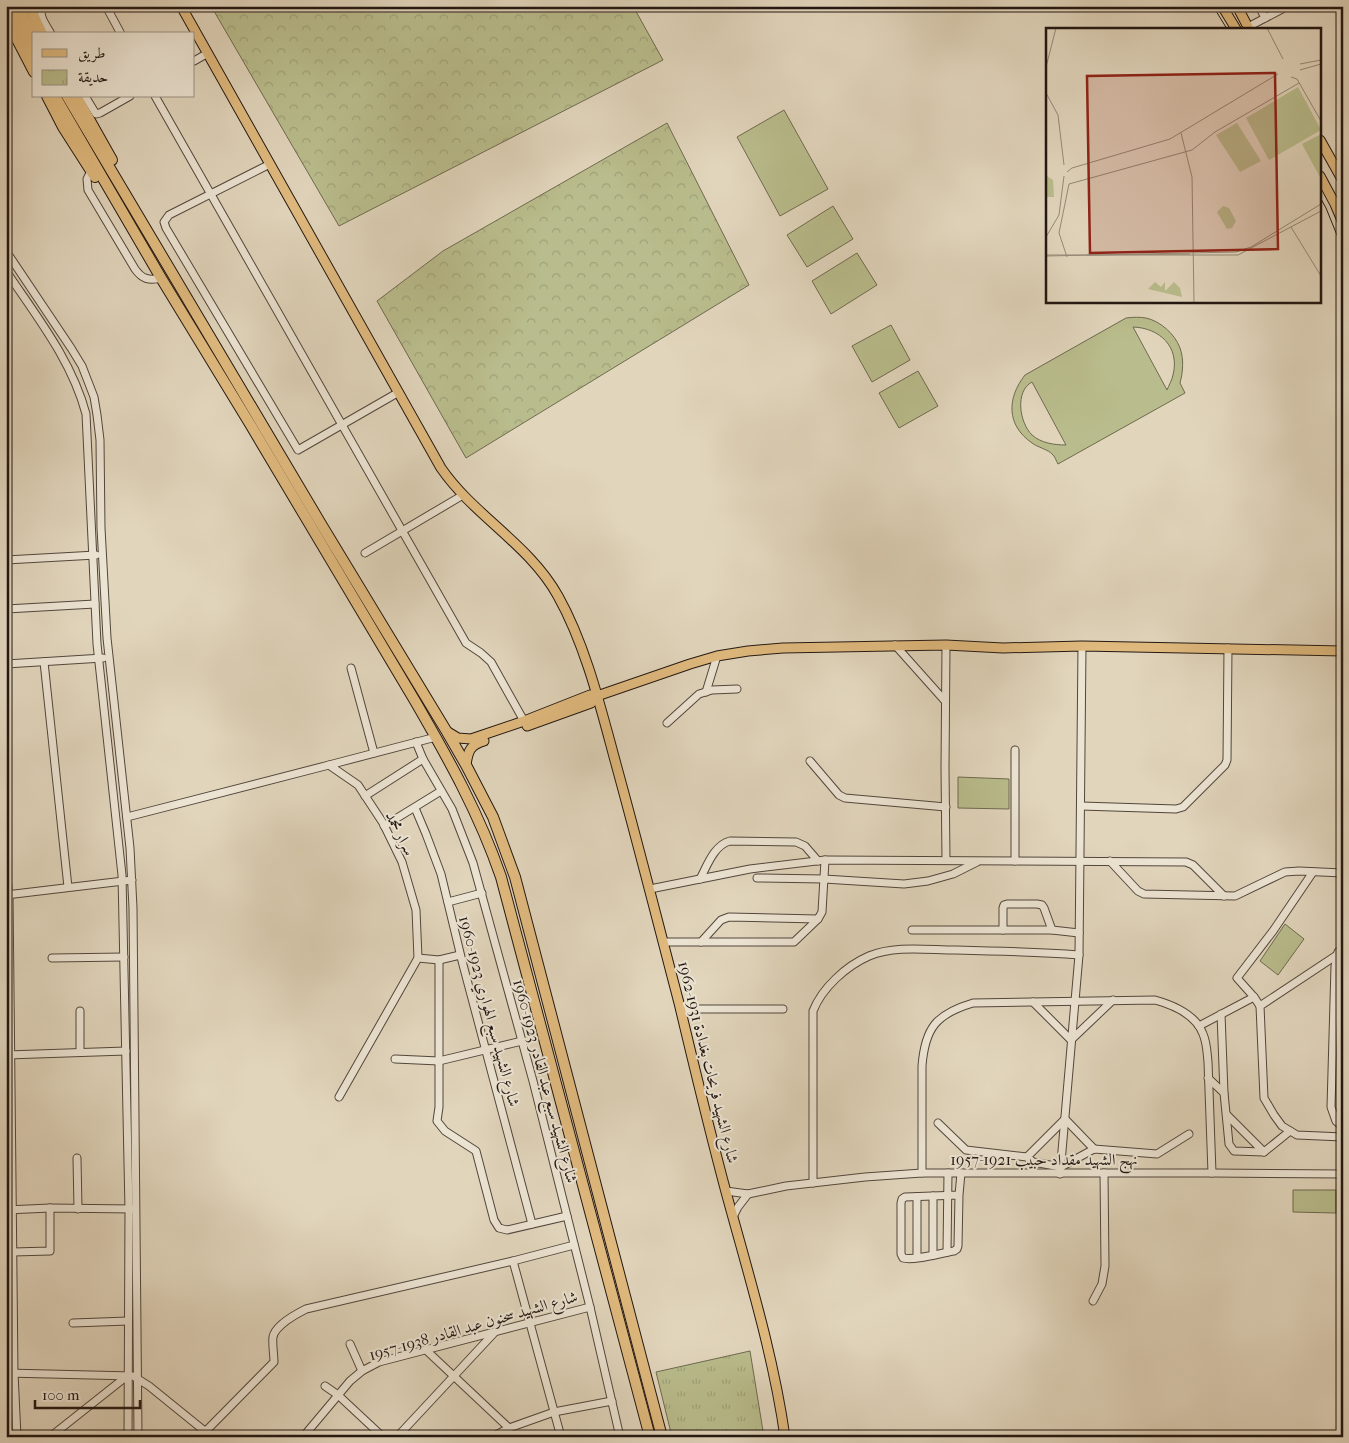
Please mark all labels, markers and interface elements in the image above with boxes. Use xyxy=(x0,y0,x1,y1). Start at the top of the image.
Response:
inset map xyxy=(1046,28,1322,302)
legend xyxy=(32,32,195,98)
text: طريق xyxy=(78,44,105,63)
text: حديقة xyxy=(78,68,108,86)
street label: سرار محمد xyxy=(381,808,420,859)
street label: شارع الشهيد سبع الهواري 1923-1960 xyxy=(449,914,524,1110)
street label: شارع الشهيد فريحات بغدادة 1931-1962 xyxy=(670,959,743,1166)
street label: شارع الشهيد سبع عبد القادر 1923-1960 xyxy=(503,977,582,1187)
street label: نهج الشهيد مقداد حبيب 1921-1957 xyxy=(950,1150,1138,1174)
street label: شارع الشهيد سحنون عبد القادر 1938-1957 xyxy=(367,1287,581,1368)
scale bar xyxy=(35,1378,140,1410)
text: 100 m xyxy=(42,1386,80,1404)

